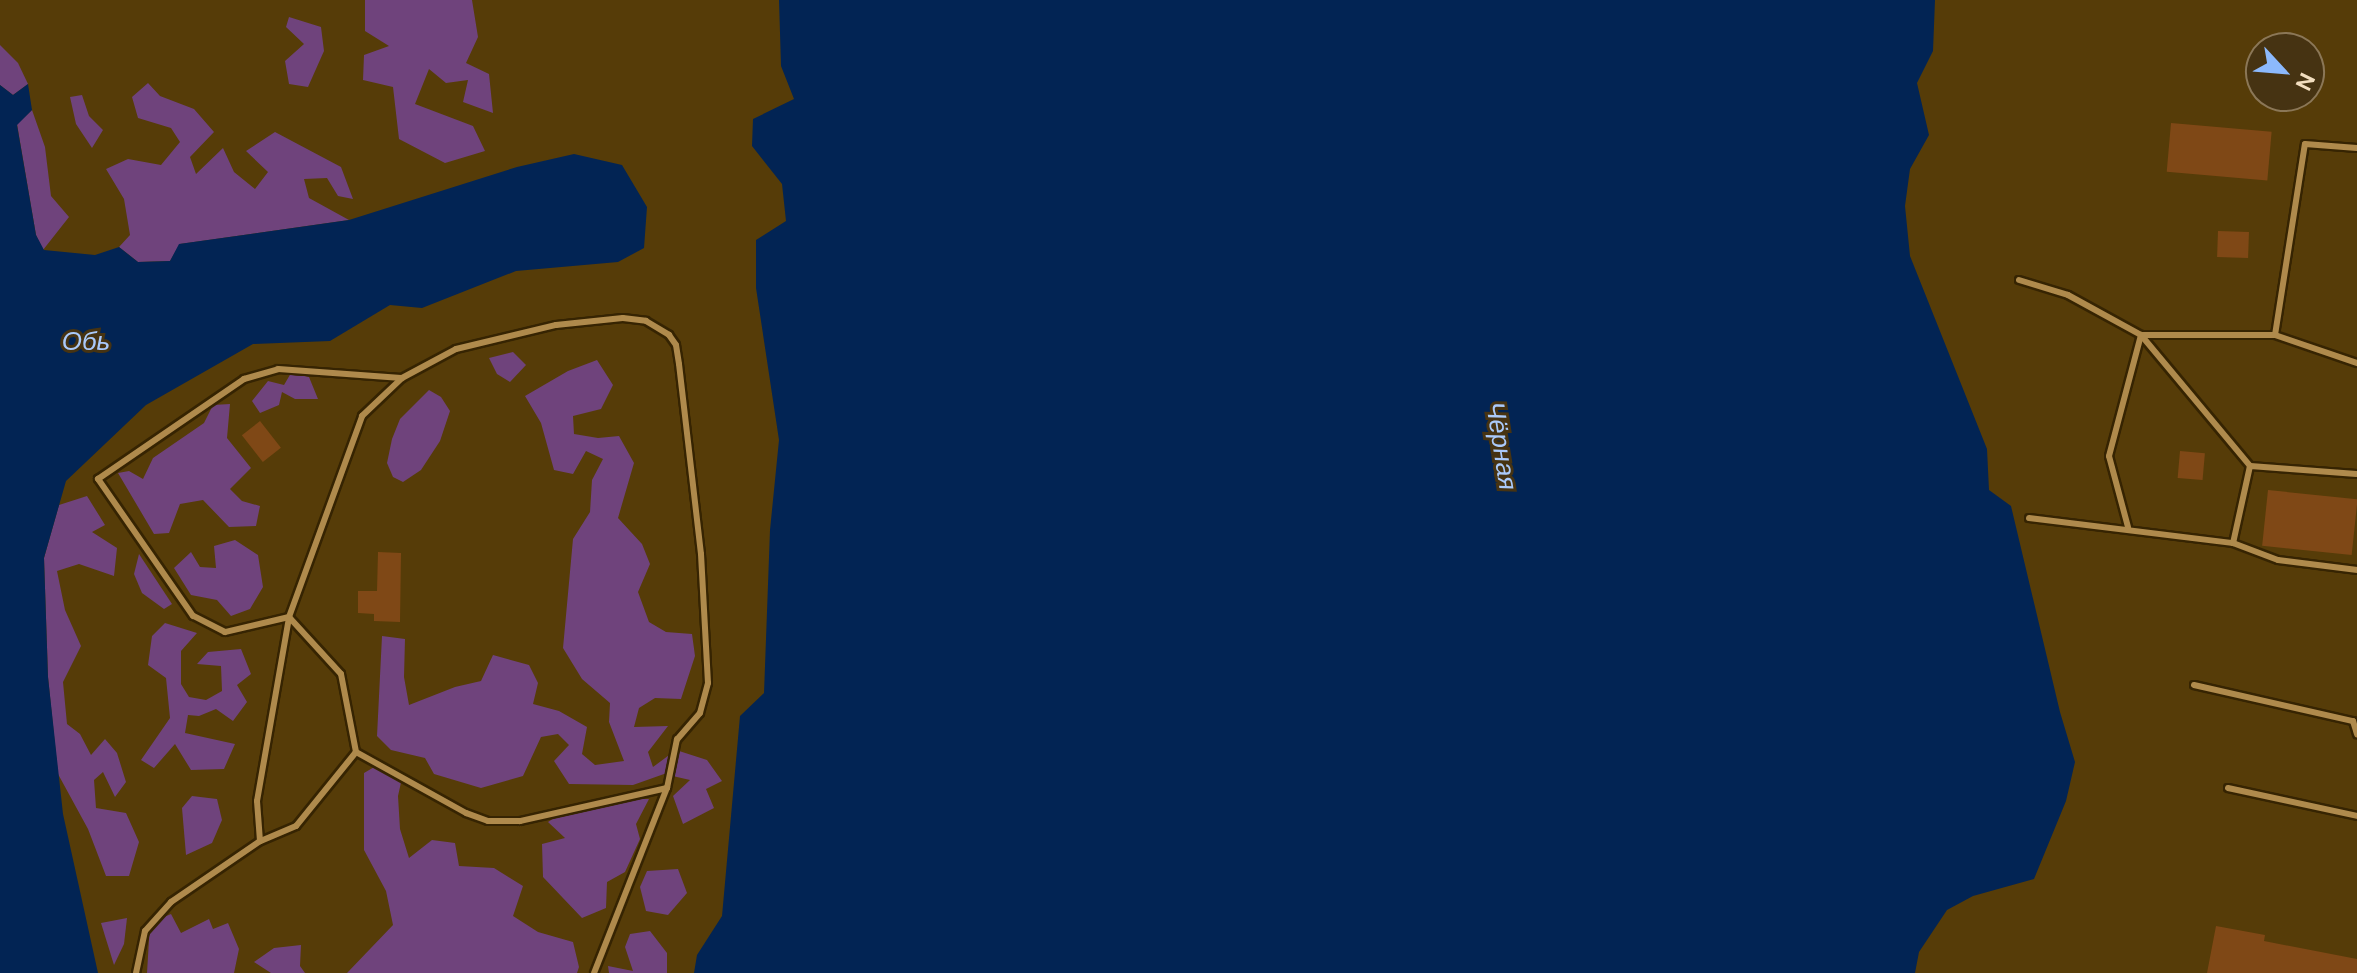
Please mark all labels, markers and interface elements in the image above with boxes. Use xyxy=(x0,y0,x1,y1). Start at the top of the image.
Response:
north arrow xyxy=(2245,32,2325,112)
text: N xyxy=(2289,68,2322,95)
water label: Обь xyxy=(62,326,110,358)
water label: Чёрная xyxy=(1479,400,1523,492)

